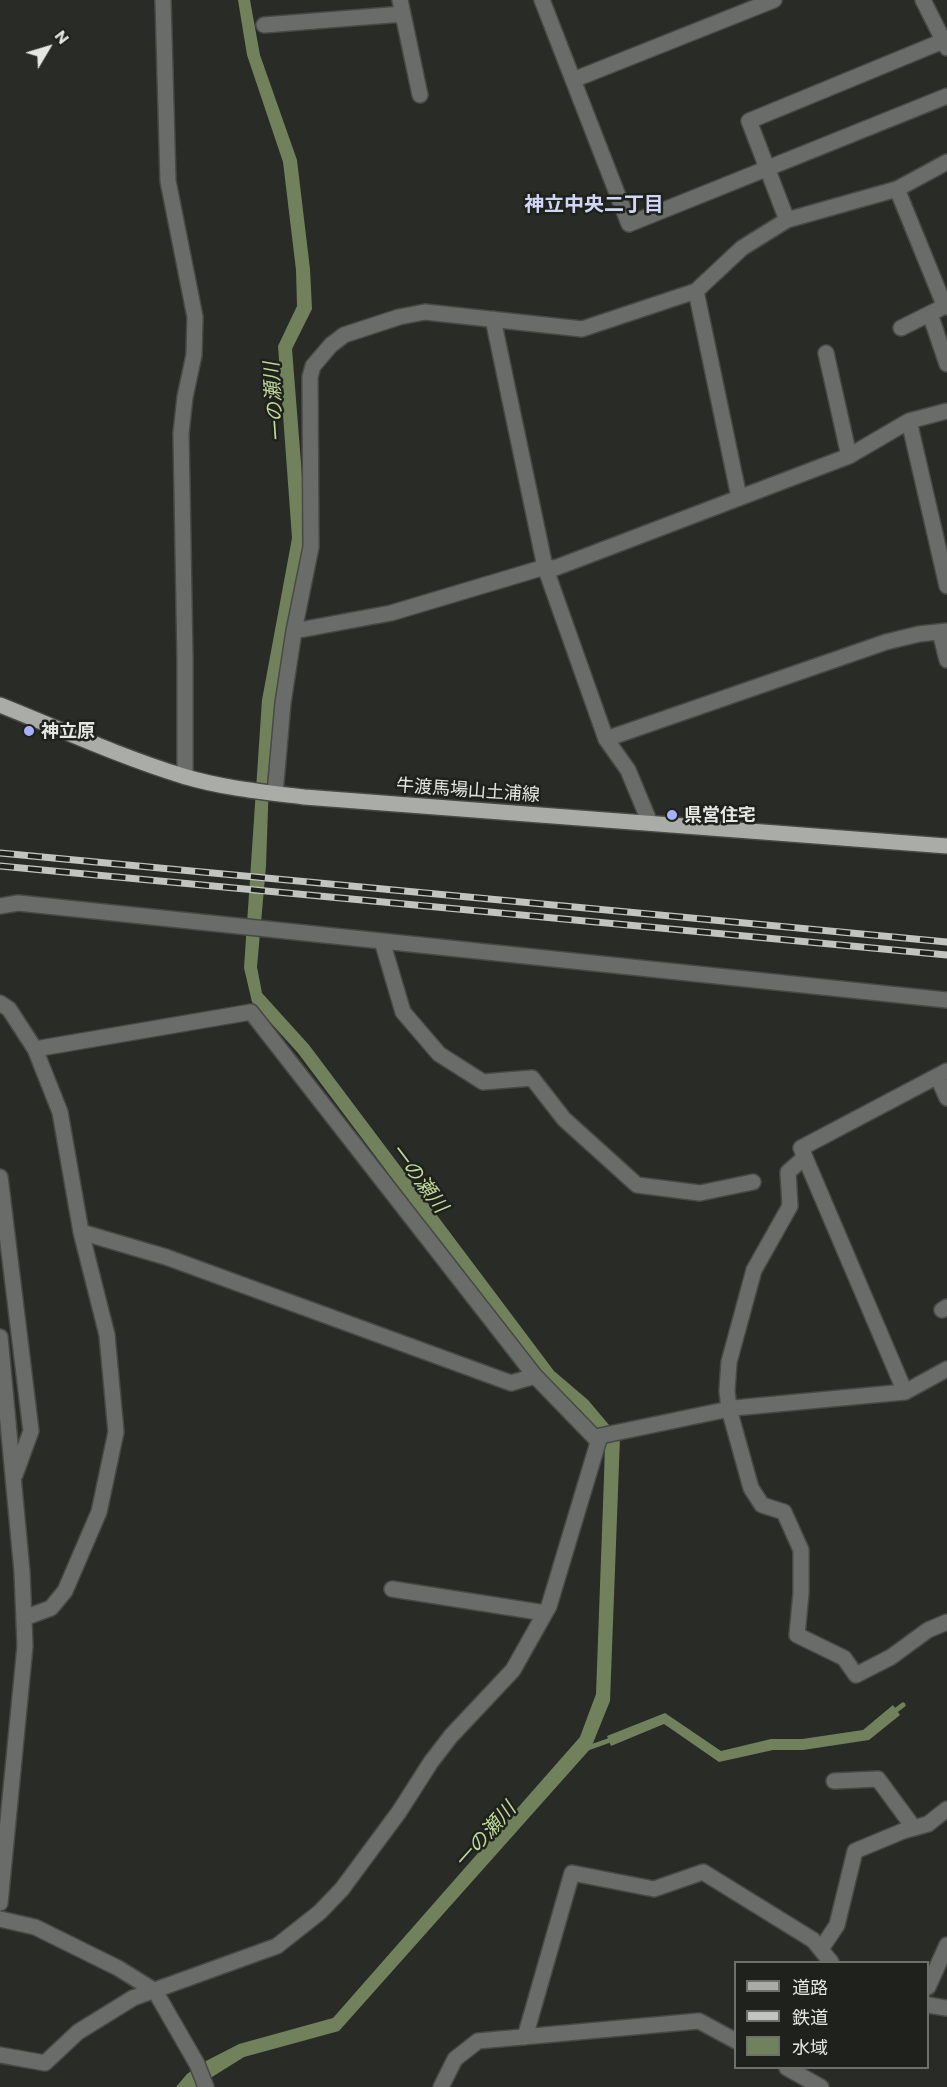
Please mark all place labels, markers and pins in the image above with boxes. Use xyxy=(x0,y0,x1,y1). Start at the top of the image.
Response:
place label: 神立原 xyxy=(41,720,95,742)
marker: 神立原 xyxy=(22,724,36,738)
place label: 県営住宅 xyxy=(684,804,756,826)
marker: 県営住宅 xyxy=(665,808,679,822)

